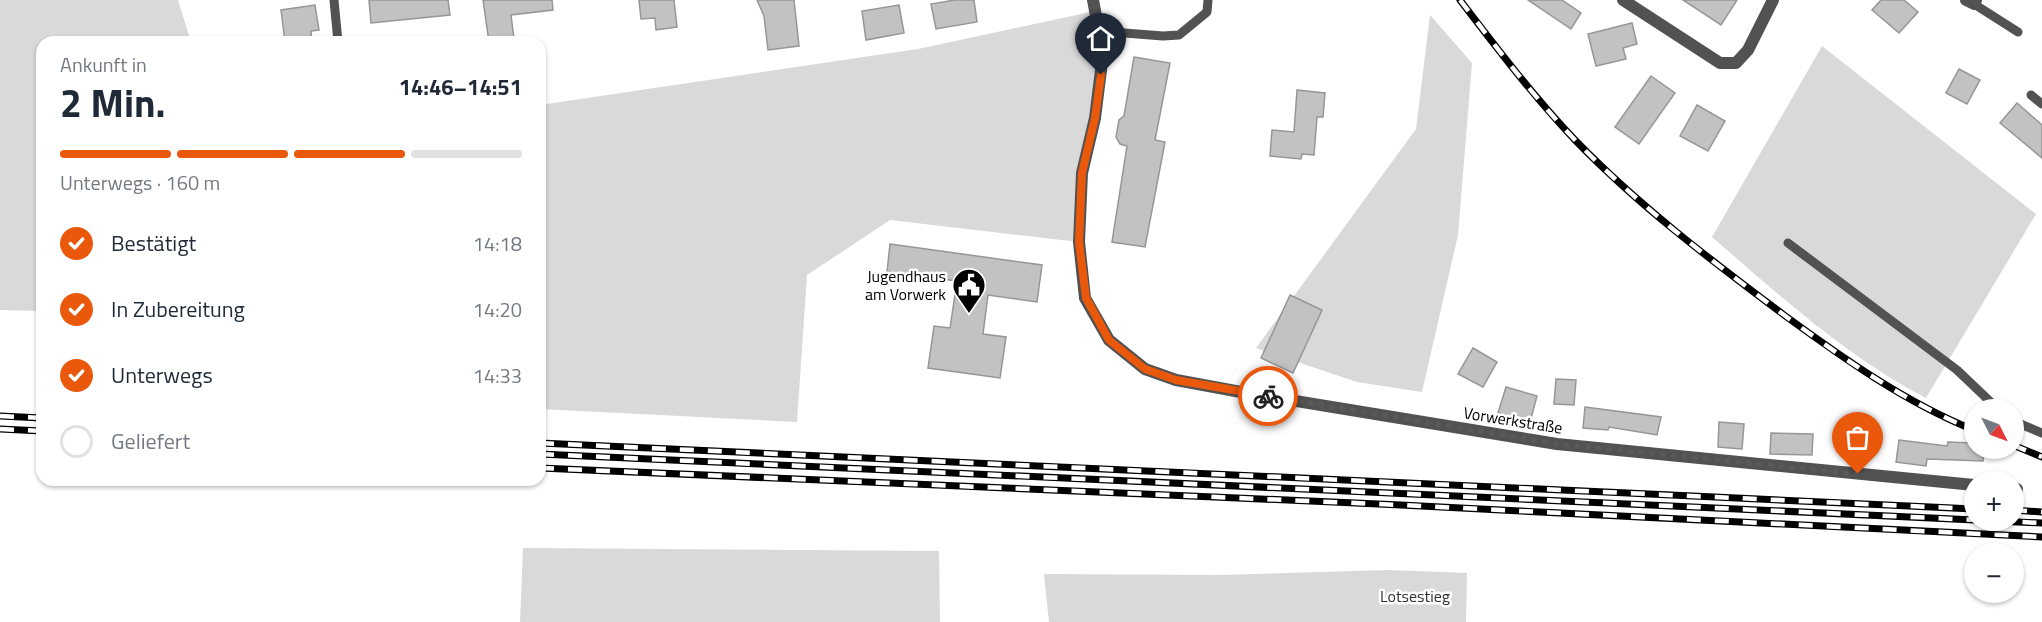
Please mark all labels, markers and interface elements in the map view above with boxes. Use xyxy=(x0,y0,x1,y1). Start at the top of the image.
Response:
pin xyxy=(1075,13,1126,75)
icon: home xyxy=(1084,22,1117,55)
text: Ankunft in xyxy=(60,49,147,80)
text: 14:46–14:51 xyxy=(399,70,522,104)
text: 2 Min. xyxy=(60,73,166,132)
text: Unterwegs · 160 m xyxy=(60,167,220,198)
text: Bestätigt xyxy=(111,226,196,260)
icon: check xyxy=(60,227,93,260)
text: 14:18 xyxy=(473,228,522,259)
place label: Jugendhaus am Vorwerk xyxy=(865,264,946,306)
public building icon: Jugendhaus am Vorwerk xyxy=(951,267,987,314)
text: In Zubereitung xyxy=(111,292,245,326)
icon: check xyxy=(60,293,93,326)
text: 14:20 xyxy=(473,294,522,325)
text: Unterwegs xyxy=(111,358,213,392)
icon: check xyxy=(60,359,93,392)
text: 14:33 xyxy=(473,360,522,391)
courier xyxy=(1238,366,1298,426)
icon: bike xyxy=(1252,380,1285,413)
north arrow xyxy=(1964,399,2024,459)
map controls xyxy=(1964,399,2024,603)
street label: Vorwerkstraße xyxy=(1462,400,1564,440)
pin xyxy=(1832,412,1883,474)
icon: bag xyxy=(1841,421,1874,454)
text: Geliefert xyxy=(111,424,190,458)
button: + xyxy=(1964,471,2024,531)
button: − xyxy=(1964,543,2024,603)
park label: Lotsestieg xyxy=(1380,584,1450,608)

